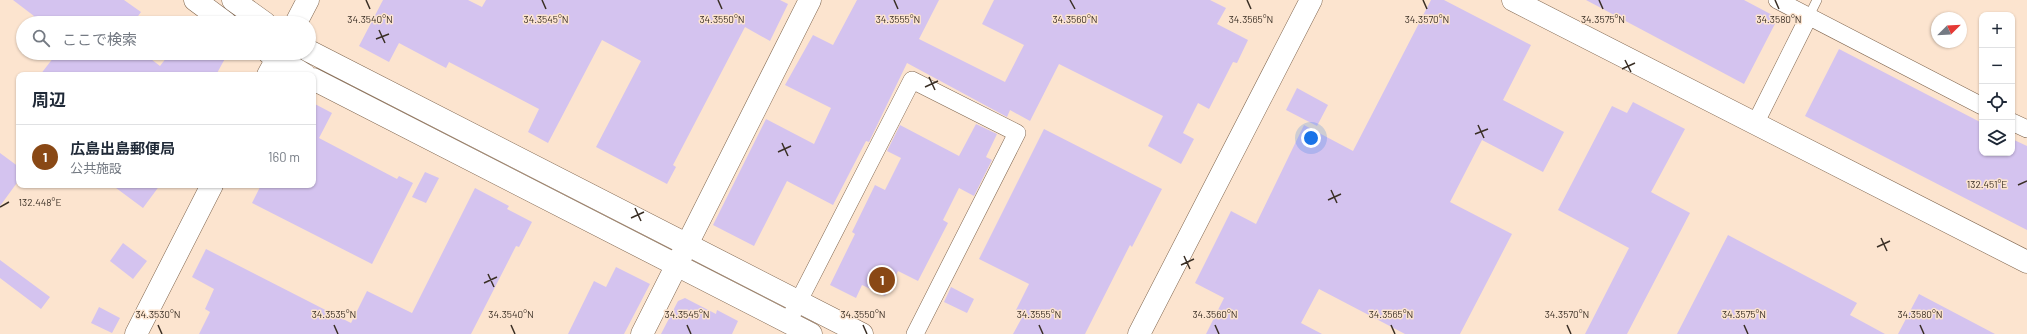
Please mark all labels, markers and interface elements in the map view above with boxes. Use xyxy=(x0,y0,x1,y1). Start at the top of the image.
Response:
north arrow xyxy=(1931,12,1967,48)
map controls xyxy=(1979,12,2015,156)
button: + xyxy=(1979,12,2015,48)
text: 34.3540°N xyxy=(347,13,393,25)
text: 34.3545°N xyxy=(524,13,568,25)
text: 34.3550°N xyxy=(699,13,745,25)
text: 34.3555°N xyxy=(876,13,920,25)
text: 34.3560°N xyxy=(1052,13,1098,25)
text: 34.3565°N xyxy=(1229,13,1273,25)
text: 34.3570°N xyxy=(1405,13,1449,25)
text: 34.3575°N xyxy=(1581,13,1625,25)
text: 34.3580°N xyxy=(1756,13,1802,25)
search box xyxy=(16,16,316,60)
icon: search xyxy=(30,27,52,49)
text: ここで検索 xyxy=(62,30,137,48)
button: − xyxy=(1979,48,2015,84)
button: locate xyxy=(1979,84,2015,120)
text: 周辺 xyxy=(32,89,66,109)
button: layers xyxy=(1979,120,2015,156)
your location xyxy=(1301,128,1321,148)
text: 広島出島郵便局 xyxy=(70,139,175,157)
text: 1 xyxy=(43,149,47,165)
text: 160 m xyxy=(268,149,300,165)
text: 公共施設 xyxy=(70,160,122,176)
text: 132.451°E xyxy=(1967,178,2007,190)
text: 132.448°E xyxy=(19,196,61,208)
pin: 1 xyxy=(869,265,895,295)
text: 34.3530°N xyxy=(135,308,181,320)
text: 34.3535°N xyxy=(312,308,356,320)
text: 34.3540°N xyxy=(488,308,534,320)
text: 34.3545°N xyxy=(665,308,709,320)
text: 34.3550°N xyxy=(840,308,886,320)
text: 34.3555°N xyxy=(1017,308,1061,320)
text: 34.3560°N xyxy=(1192,308,1238,320)
text: 34.3565°N xyxy=(1369,308,1413,320)
text: 34.3570°N xyxy=(1545,308,1589,320)
text: 34.3575°N xyxy=(1722,308,1766,320)
text: 34.3580°N xyxy=(1897,308,1943,320)

